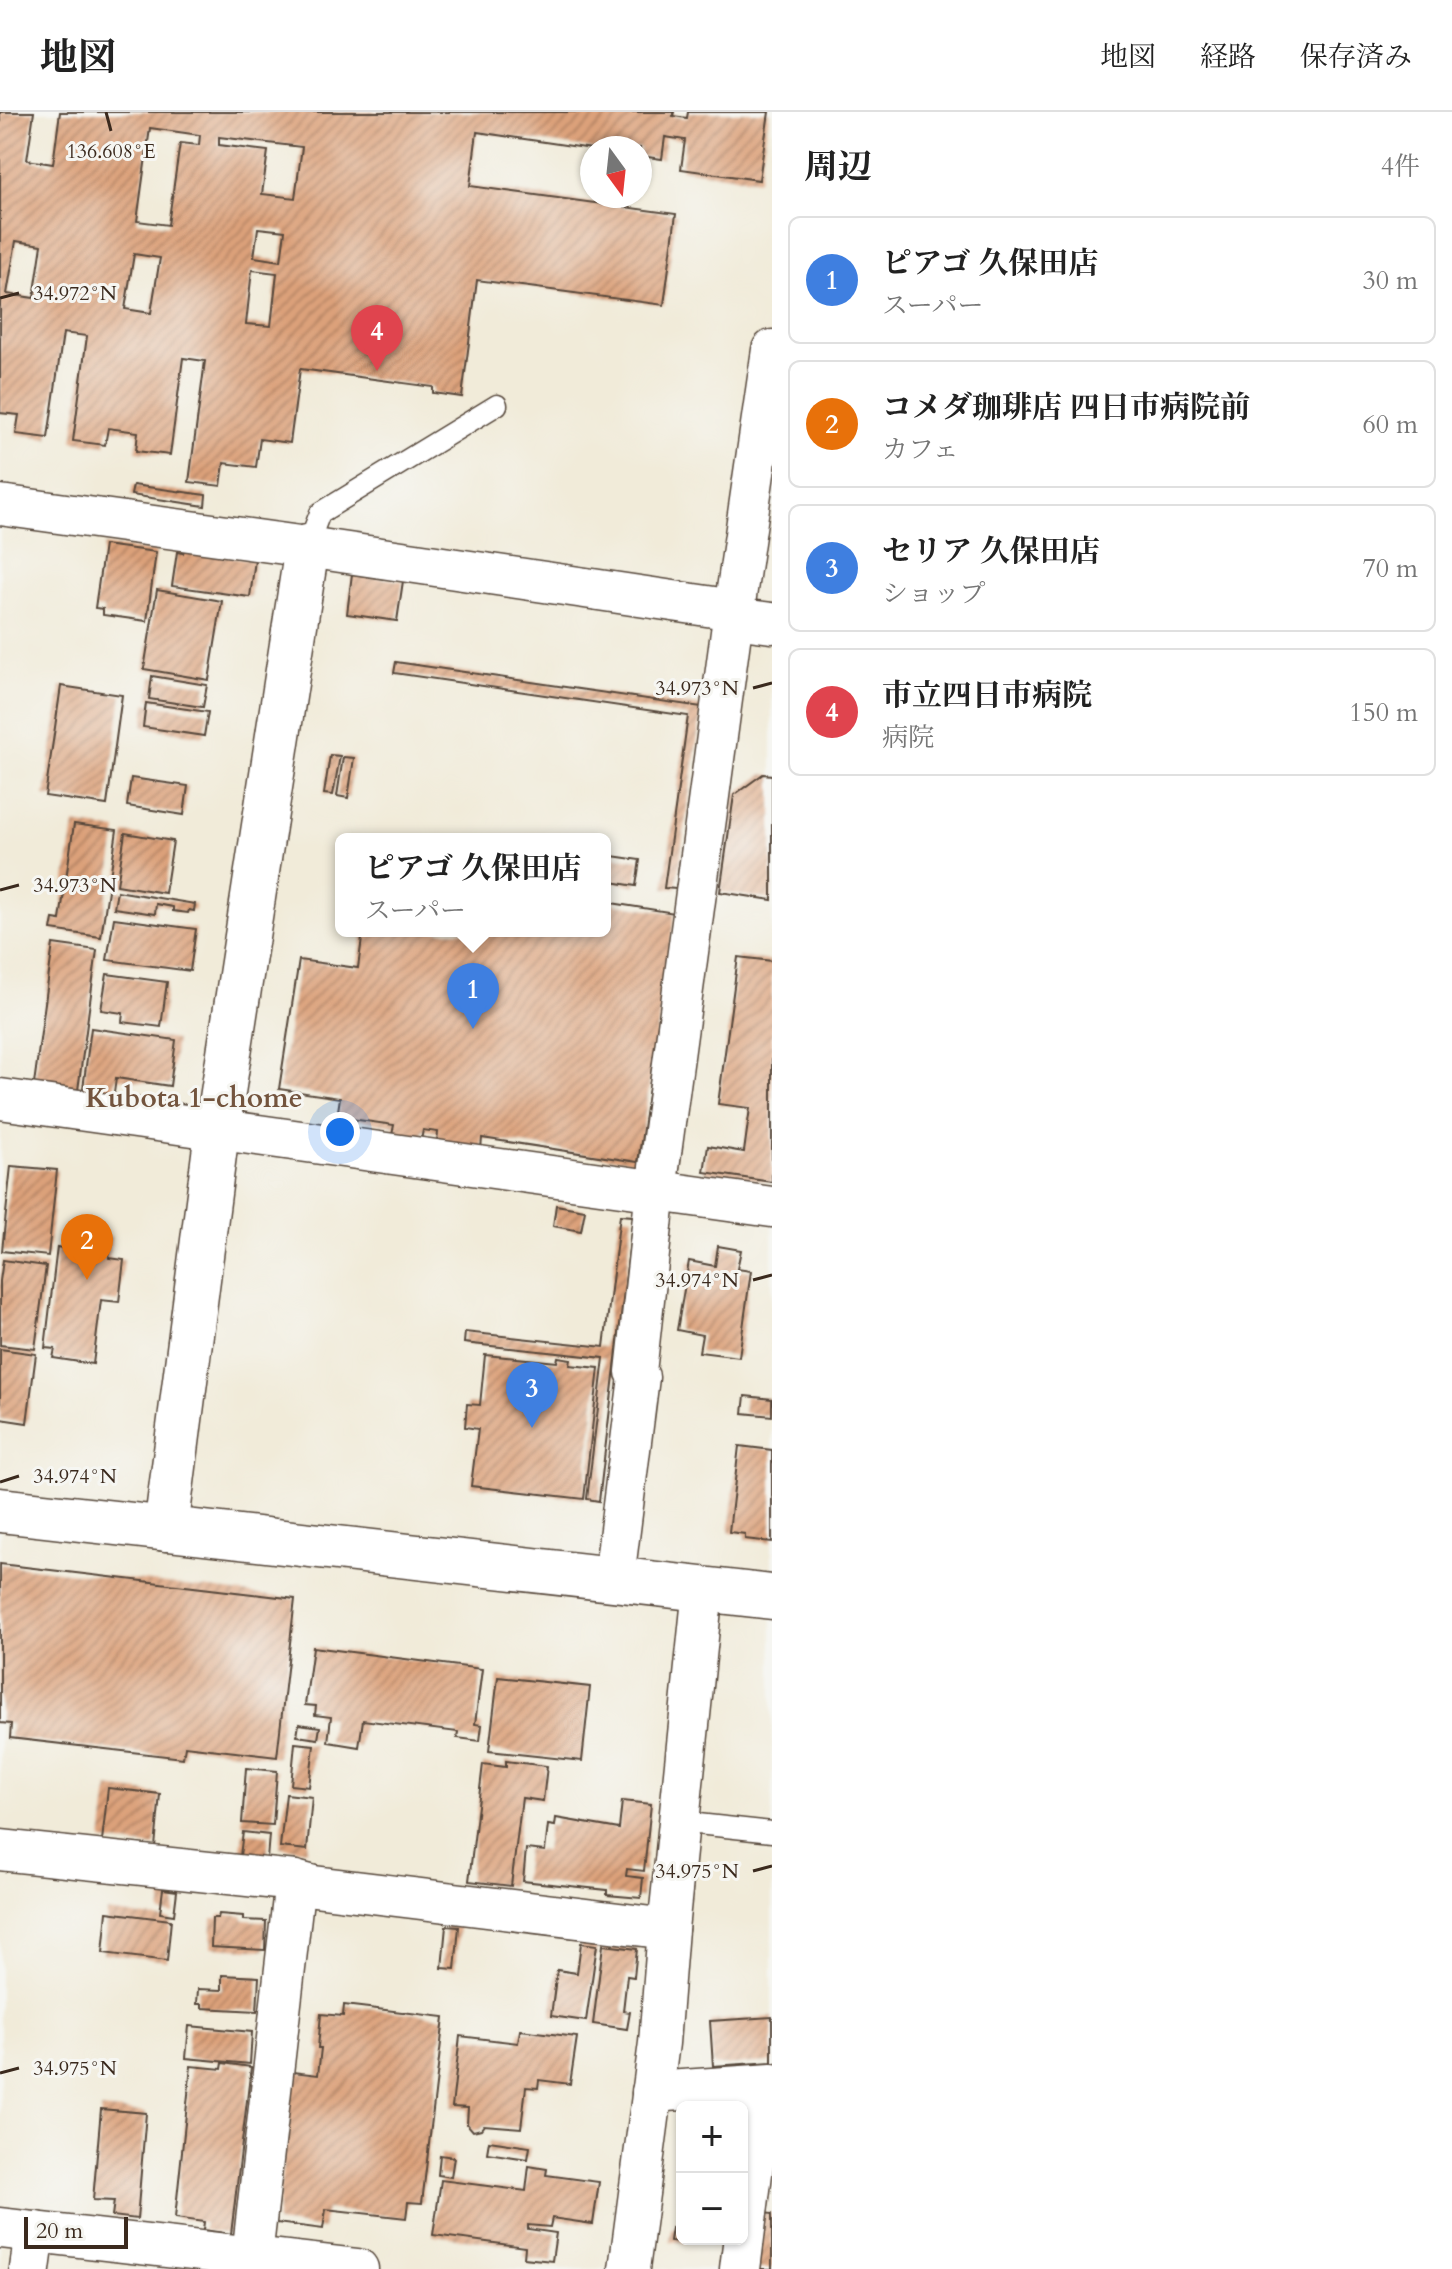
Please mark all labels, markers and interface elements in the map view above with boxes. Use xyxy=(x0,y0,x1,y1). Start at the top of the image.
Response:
text: 地図 xyxy=(40,32,116,84)
text: 地図 xyxy=(1100,38,1156,76)
text: 経路 xyxy=(1200,38,1256,76)
text: 保存済み xyxy=(1300,38,1412,76)
north arrow xyxy=(580,136,652,208)
text: 136.608°E xyxy=(66,138,156,165)
text: 周辺 xyxy=(804,144,872,190)
text: 4件 xyxy=(1381,149,1420,184)
text: ピアゴ 久保田店 xyxy=(882,243,1099,284)
text: 1 xyxy=(825,263,839,298)
text: 30 m xyxy=(1362,263,1418,298)
text: 34.972°N xyxy=(33,280,117,307)
text: スーパー xyxy=(882,288,983,323)
pin: 4 xyxy=(351,305,403,371)
text: コメダ珈琲店 四日市病院前 xyxy=(882,387,1250,428)
text: 2 xyxy=(825,407,839,442)
text: 60 m xyxy=(1362,407,1418,442)
text: カフェ xyxy=(882,432,959,467)
text: セリア 久保田店 xyxy=(882,531,1100,572)
text: 3 xyxy=(825,551,839,586)
text: 70 m xyxy=(1362,551,1418,586)
text: ショップ xyxy=(882,576,985,611)
text: 34.973°N xyxy=(655,675,739,702)
text: 市立四日市病院 xyxy=(882,675,1092,716)
text: 4 xyxy=(825,695,839,730)
text: 150 m xyxy=(1349,695,1418,730)
text: 病院 xyxy=(882,720,934,755)
popup xyxy=(335,833,611,937)
text: ピアゴ 久保田店 xyxy=(365,848,581,889)
text: 34.973°N xyxy=(33,872,117,899)
text: スーパー xyxy=(365,893,466,928)
pin: 1 xyxy=(447,963,499,1029)
district label: Kubota 1-chome xyxy=(85,1079,303,1117)
your location xyxy=(320,1112,360,1152)
pin: 2 xyxy=(61,1214,113,1280)
text: 34.974°N xyxy=(655,1267,739,1294)
pin: 3 xyxy=(506,1362,558,1428)
text: 34.974°N xyxy=(33,1463,117,1490)
text: 34.975°N xyxy=(655,1858,739,1885)
text: 34.975°N xyxy=(33,2055,117,2082)
map controls xyxy=(676,2101,748,2245)
button: + xyxy=(676,2101,748,2173)
button: − xyxy=(676,2173,748,2245)
scale bar xyxy=(24,2213,128,2249)
text: 20 m xyxy=(36,2216,83,2246)

